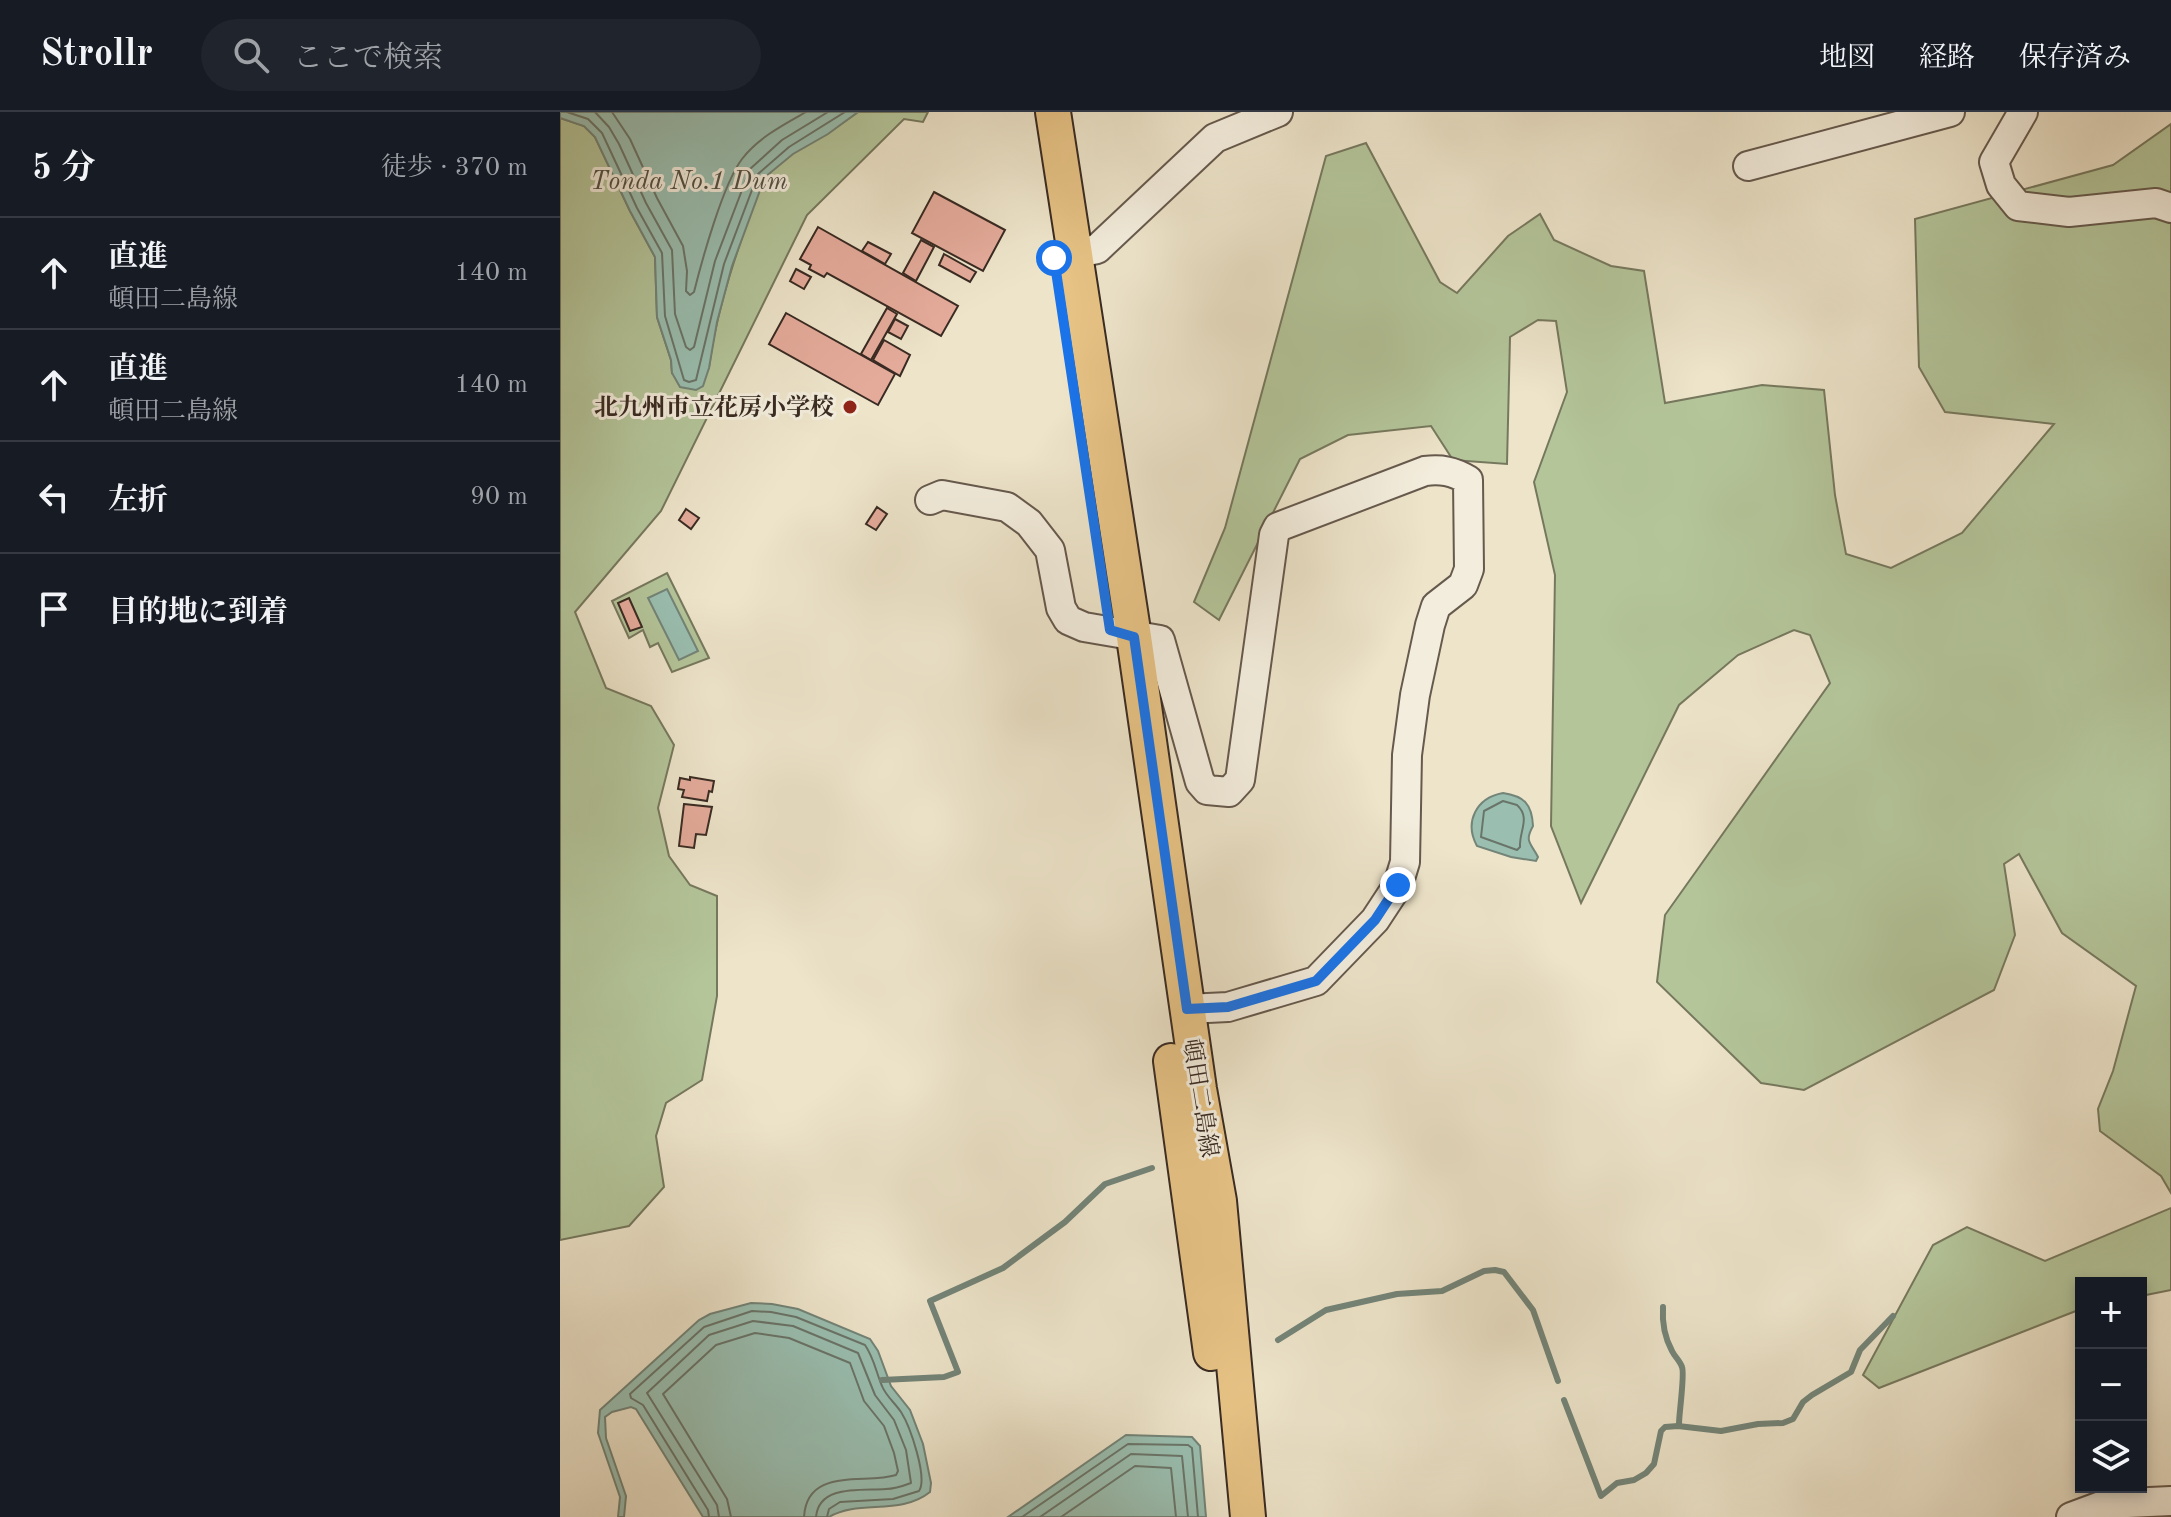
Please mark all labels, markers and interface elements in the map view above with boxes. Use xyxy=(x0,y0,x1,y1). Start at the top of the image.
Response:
search box xyxy=(201,19,761,91)
icon: search xyxy=(229,33,273,77)
text: Strollr xyxy=(40,36,153,74)
text: ここで検索 xyxy=(293,44,443,74)
text: 地図 xyxy=(1819,45,1875,73)
text: 経路 xyxy=(1919,45,1975,73)
text: 保存済み xyxy=(2019,45,2131,73)
text: 5 分 xyxy=(32,152,95,186)
text: 徒歩 · 370 m xyxy=(381,155,528,181)
water label: Tonda No.1 Dum xyxy=(590,169,788,195)
route start xyxy=(1036,240,1072,276)
text: 直進 xyxy=(108,243,168,273)
icon: ahead xyxy=(32,251,76,295)
text: 140 m xyxy=(455,260,528,286)
text: 頓田二島線 xyxy=(108,287,238,313)
text: 直進 xyxy=(108,355,168,385)
icon: ahead xyxy=(32,363,76,407)
text: 140 m xyxy=(455,372,528,398)
place label: 北九州市立花房小学校 xyxy=(594,394,834,421)
marker: 北九州市立花房小学校 xyxy=(841,398,859,416)
text: 頓田二島線 xyxy=(108,399,238,425)
icon: left xyxy=(32,475,76,519)
text: 90 m xyxy=(470,484,528,510)
text: 左折 xyxy=(108,486,168,516)
icon: arrive xyxy=(32,587,76,631)
text: 目的地に到着 xyxy=(108,598,288,628)
route end xyxy=(1380,867,1416,903)
street label: 頓田二島線 xyxy=(1178,1037,1223,1159)
map controls xyxy=(2075,1277,2147,1493)
button: + xyxy=(2075,1277,2147,1349)
button: − xyxy=(2075,1349,2147,1421)
button: layers xyxy=(2075,1421,2147,1493)

